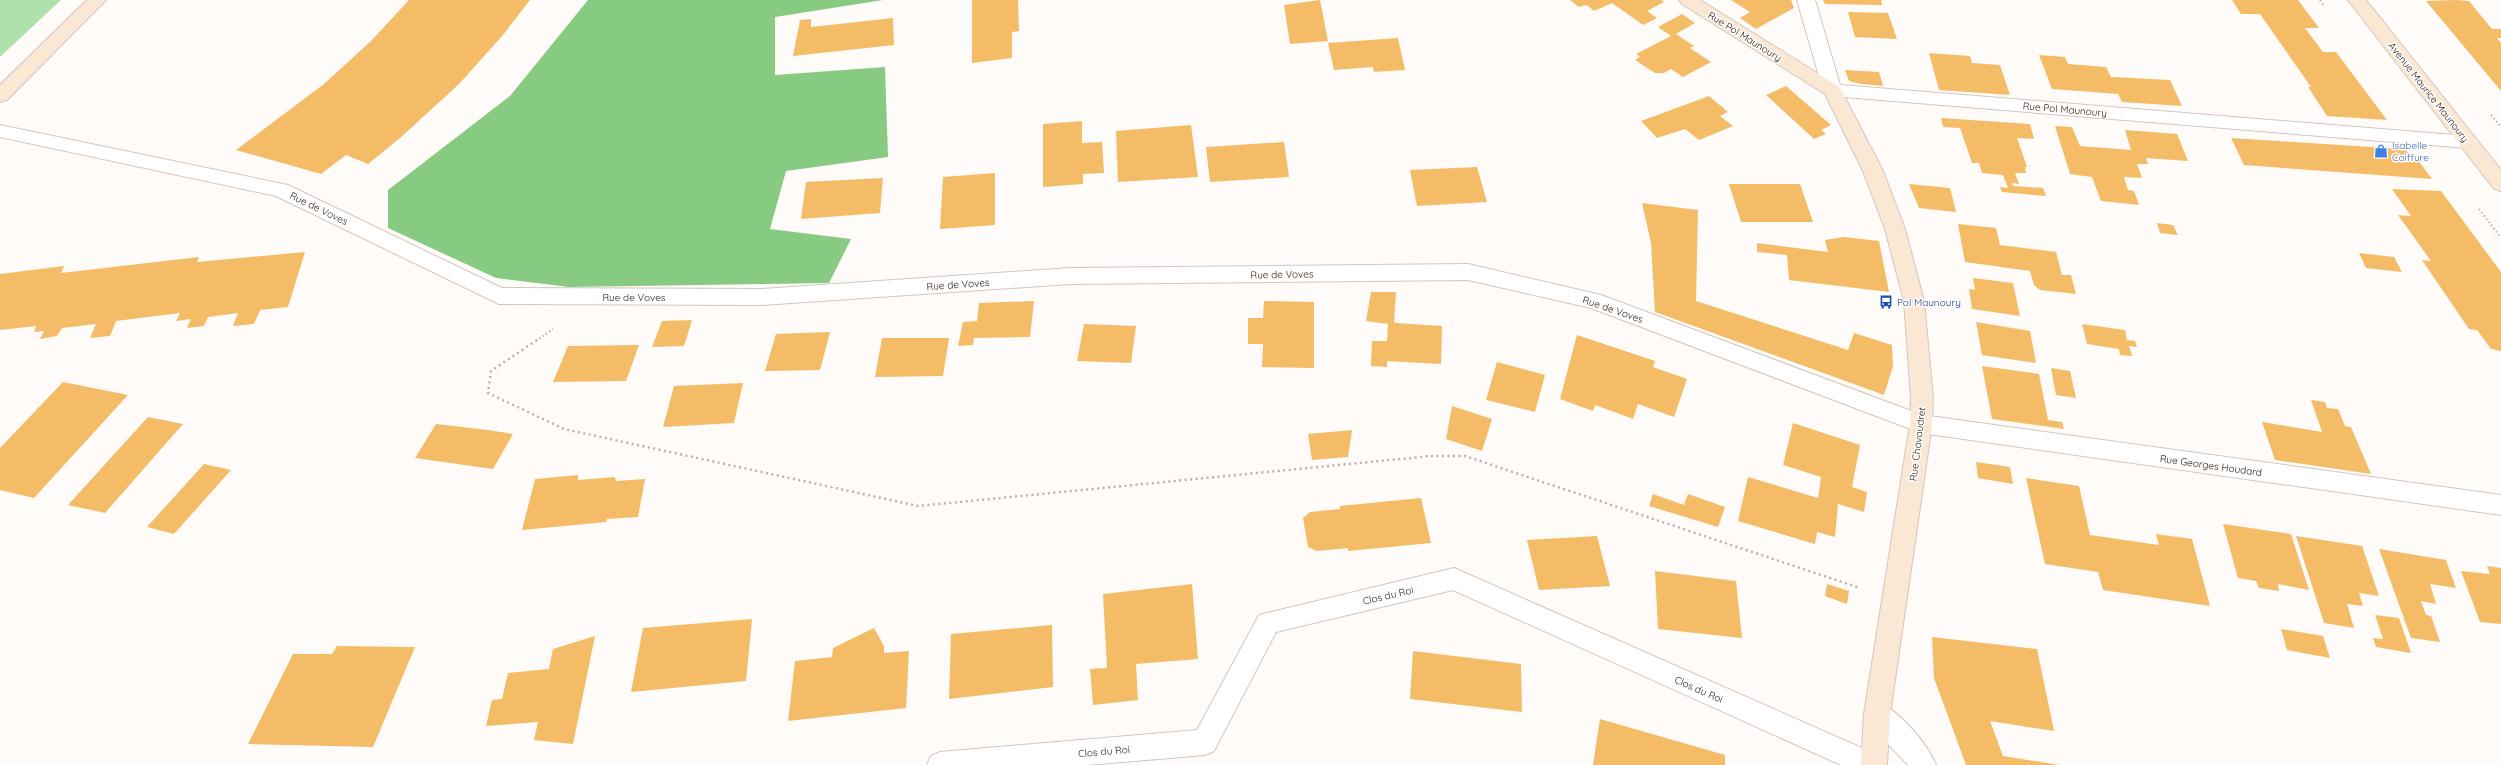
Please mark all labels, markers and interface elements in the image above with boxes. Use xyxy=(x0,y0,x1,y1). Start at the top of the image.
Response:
street label: Rue Pol Maunoury xyxy=(1705,9,1784,64)
street label: Avenue Maurice Maunoury xyxy=(2386,40,2472,145)
street label: Rue Pol Maunoury xyxy=(2022,99,2108,120)
place label: Isabelle Coiffure xyxy=(2392,139,2429,164)
shop icon: Isabelle Coiffure xyxy=(2373,143,2389,159)
street label: Rue de Voves xyxy=(288,189,350,228)
street label: Rue de Voves xyxy=(1250,267,1314,282)
street label: Rue de Voves xyxy=(926,276,990,293)
street label: Rue de Voves xyxy=(602,291,666,304)
street label: Rue de Voves xyxy=(1581,293,1645,326)
bus stop icon: Pol Maunoury xyxy=(1878,294,1894,310)
place label: Pol Maunoury xyxy=(1897,296,1961,309)
street label: Rue Chavaudret xyxy=(1907,406,1929,482)
street label: Rue Georges Houdard xyxy=(2159,452,2263,479)
street label: Clos du Roi xyxy=(1361,583,1415,608)
street label: Clos du Roi xyxy=(1673,673,1725,706)
street label: Clos du Roi xyxy=(1078,743,1130,760)

